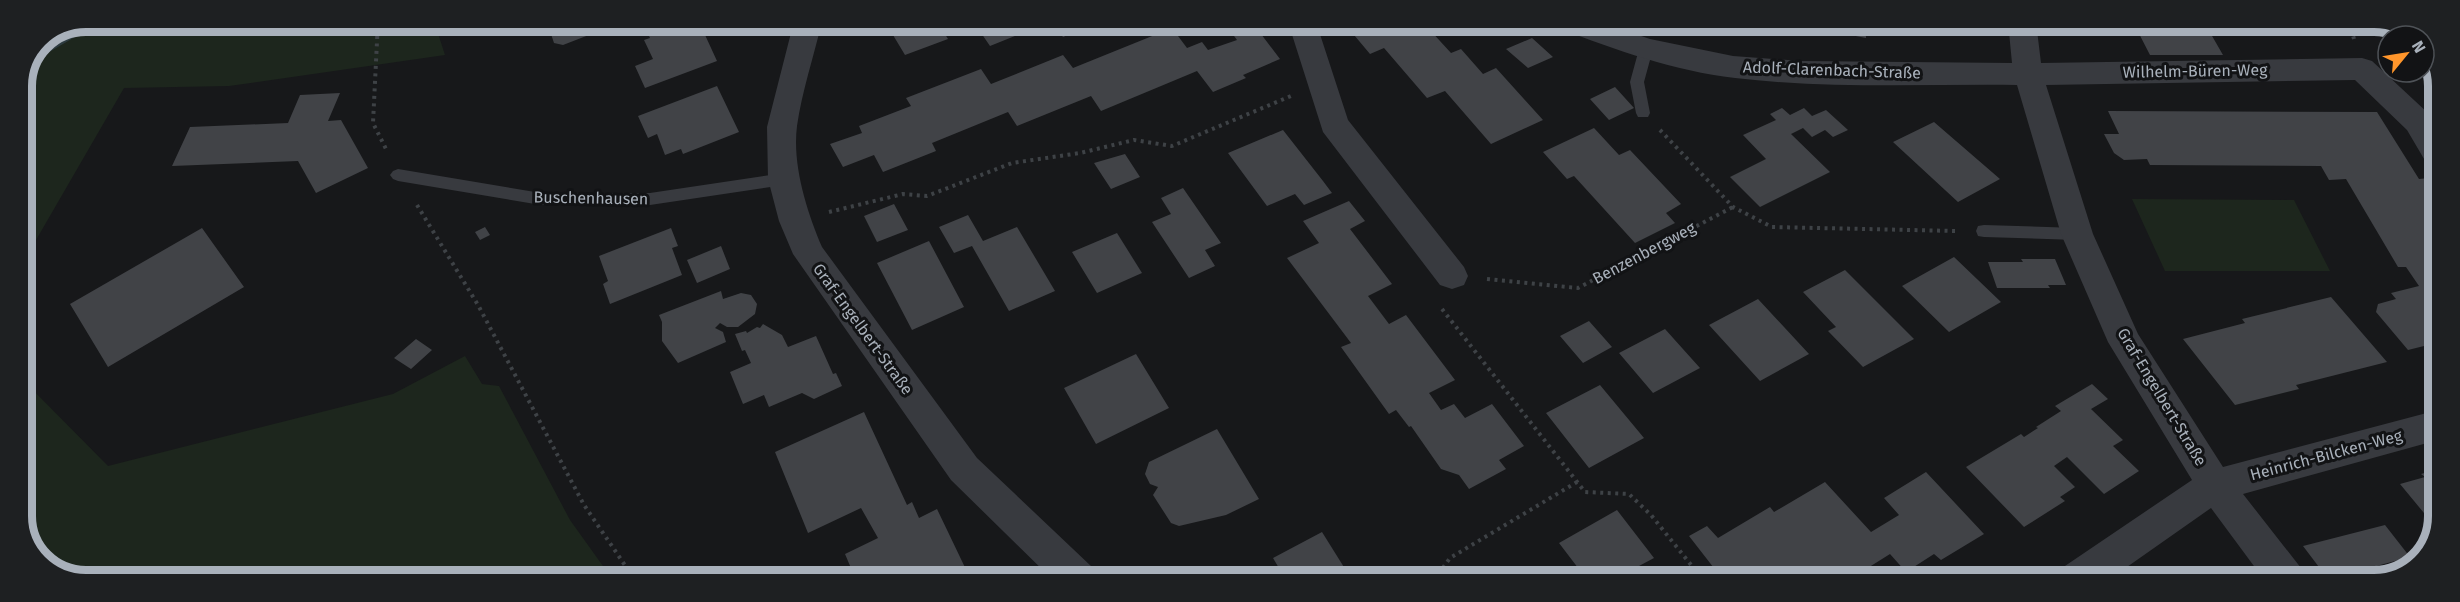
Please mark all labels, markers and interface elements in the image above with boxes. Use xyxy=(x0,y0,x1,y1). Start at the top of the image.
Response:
north arrow xyxy=(2376,24,2436,84)
text: N xyxy=(2408,37,2429,56)
street label: Adolf-Clarenbach-Straße xyxy=(1743,57,1921,83)
street label: Wilhelm-Büren-Weg xyxy=(2122,60,2268,82)
street label: Buschenhausen xyxy=(534,188,648,208)
street label: Benzenbergweg xyxy=(1589,218,1699,288)
street label: Graf-Engelbert-Straße xyxy=(809,260,917,398)
street label: Graf-Engelbert-Straße xyxy=(2113,325,2211,469)
street label: Heinrich-Bilcken-Weg xyxy=(2248,425,2405,484)

